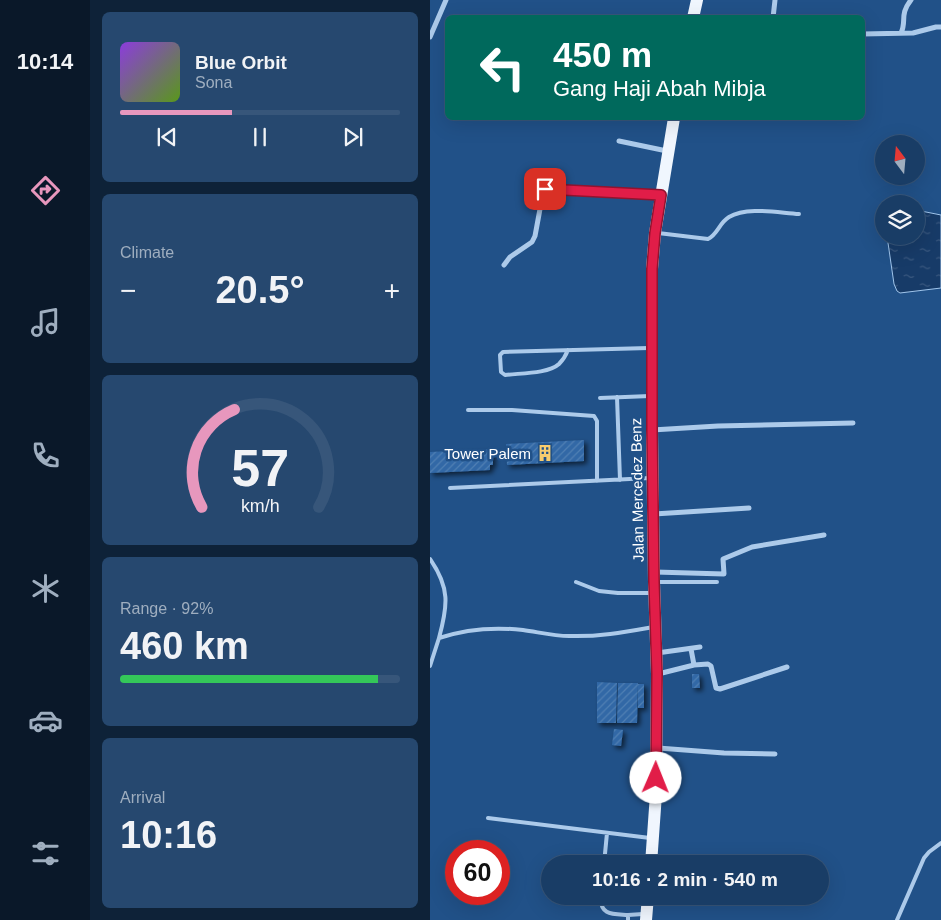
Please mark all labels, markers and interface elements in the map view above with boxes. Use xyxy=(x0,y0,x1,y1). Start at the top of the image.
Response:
icon: left xyxy=(470,35,535,100)
text: 450 m xyxy=(553,35,652,74)
text: 10:14 xyxy=(17,49,73,74)
text: Blue Orbit xyxy=(195,52,287,73)
text: Sona xyxy=(195,74,232,91)
text: Gang Haji Abah Mibja xyxy=(553,76,766,101)
icon: previous xyxy=(153,123,181,151)
icon: pause xyxy=(246,123,274,151)
icon: next xyxy=(339,123,367,151)
north arrow xyxy=(875,135,925,185)
map controls xyxy=(875,135,925,245)
pin xyxy=(524,168,566,210)
icon: directions xyxy=(28,173,63,208)
icon: arrive xyxy=(531,175,559,203)
button: layers xyxy=(875,195,925,245)
text: Climate xyxy=(120,244,174,261)
text: 20.5° xyxy=(215,269,305,311)
text: − xyxy=(120,275,136,306)
text: + xyxy=(384,275,400,306)
icon: music xyxy=(28,305,63,340)
street label: Jalan Mercedez Benz xyxy=(627,418,647,562)
icon: phone xyxy=(28,438,63,473)
text: 57 xyxy=(231,439,289,497)
building icon: Tower Palem xyxy=(535,443,555,463)
place label: Tower Palem xyxy=(444,445,531,462)
text: km/h xyxy=(241,496,279,516)
icon: climate xyxy=(28,571,63,606)
text: Range · 92% xyxy=(120,600,213,617)
text: 460 km xyxy=(120,625,249,667)
icon: car xyxy=(28,703,63,738)
position arrow xyxy=(629,751,681,803)
text: Arrival xyxy=(120,789,165,806)
text: 10:16 xyxy=(120,814,217,856)
icon: filters xyxy=(28,836,63,871)
speed limit sign: 60 xyxy=(445,840,510,905)
text: 10:16 · 2 min · 540 m xyxy=(592,869,778,890)

